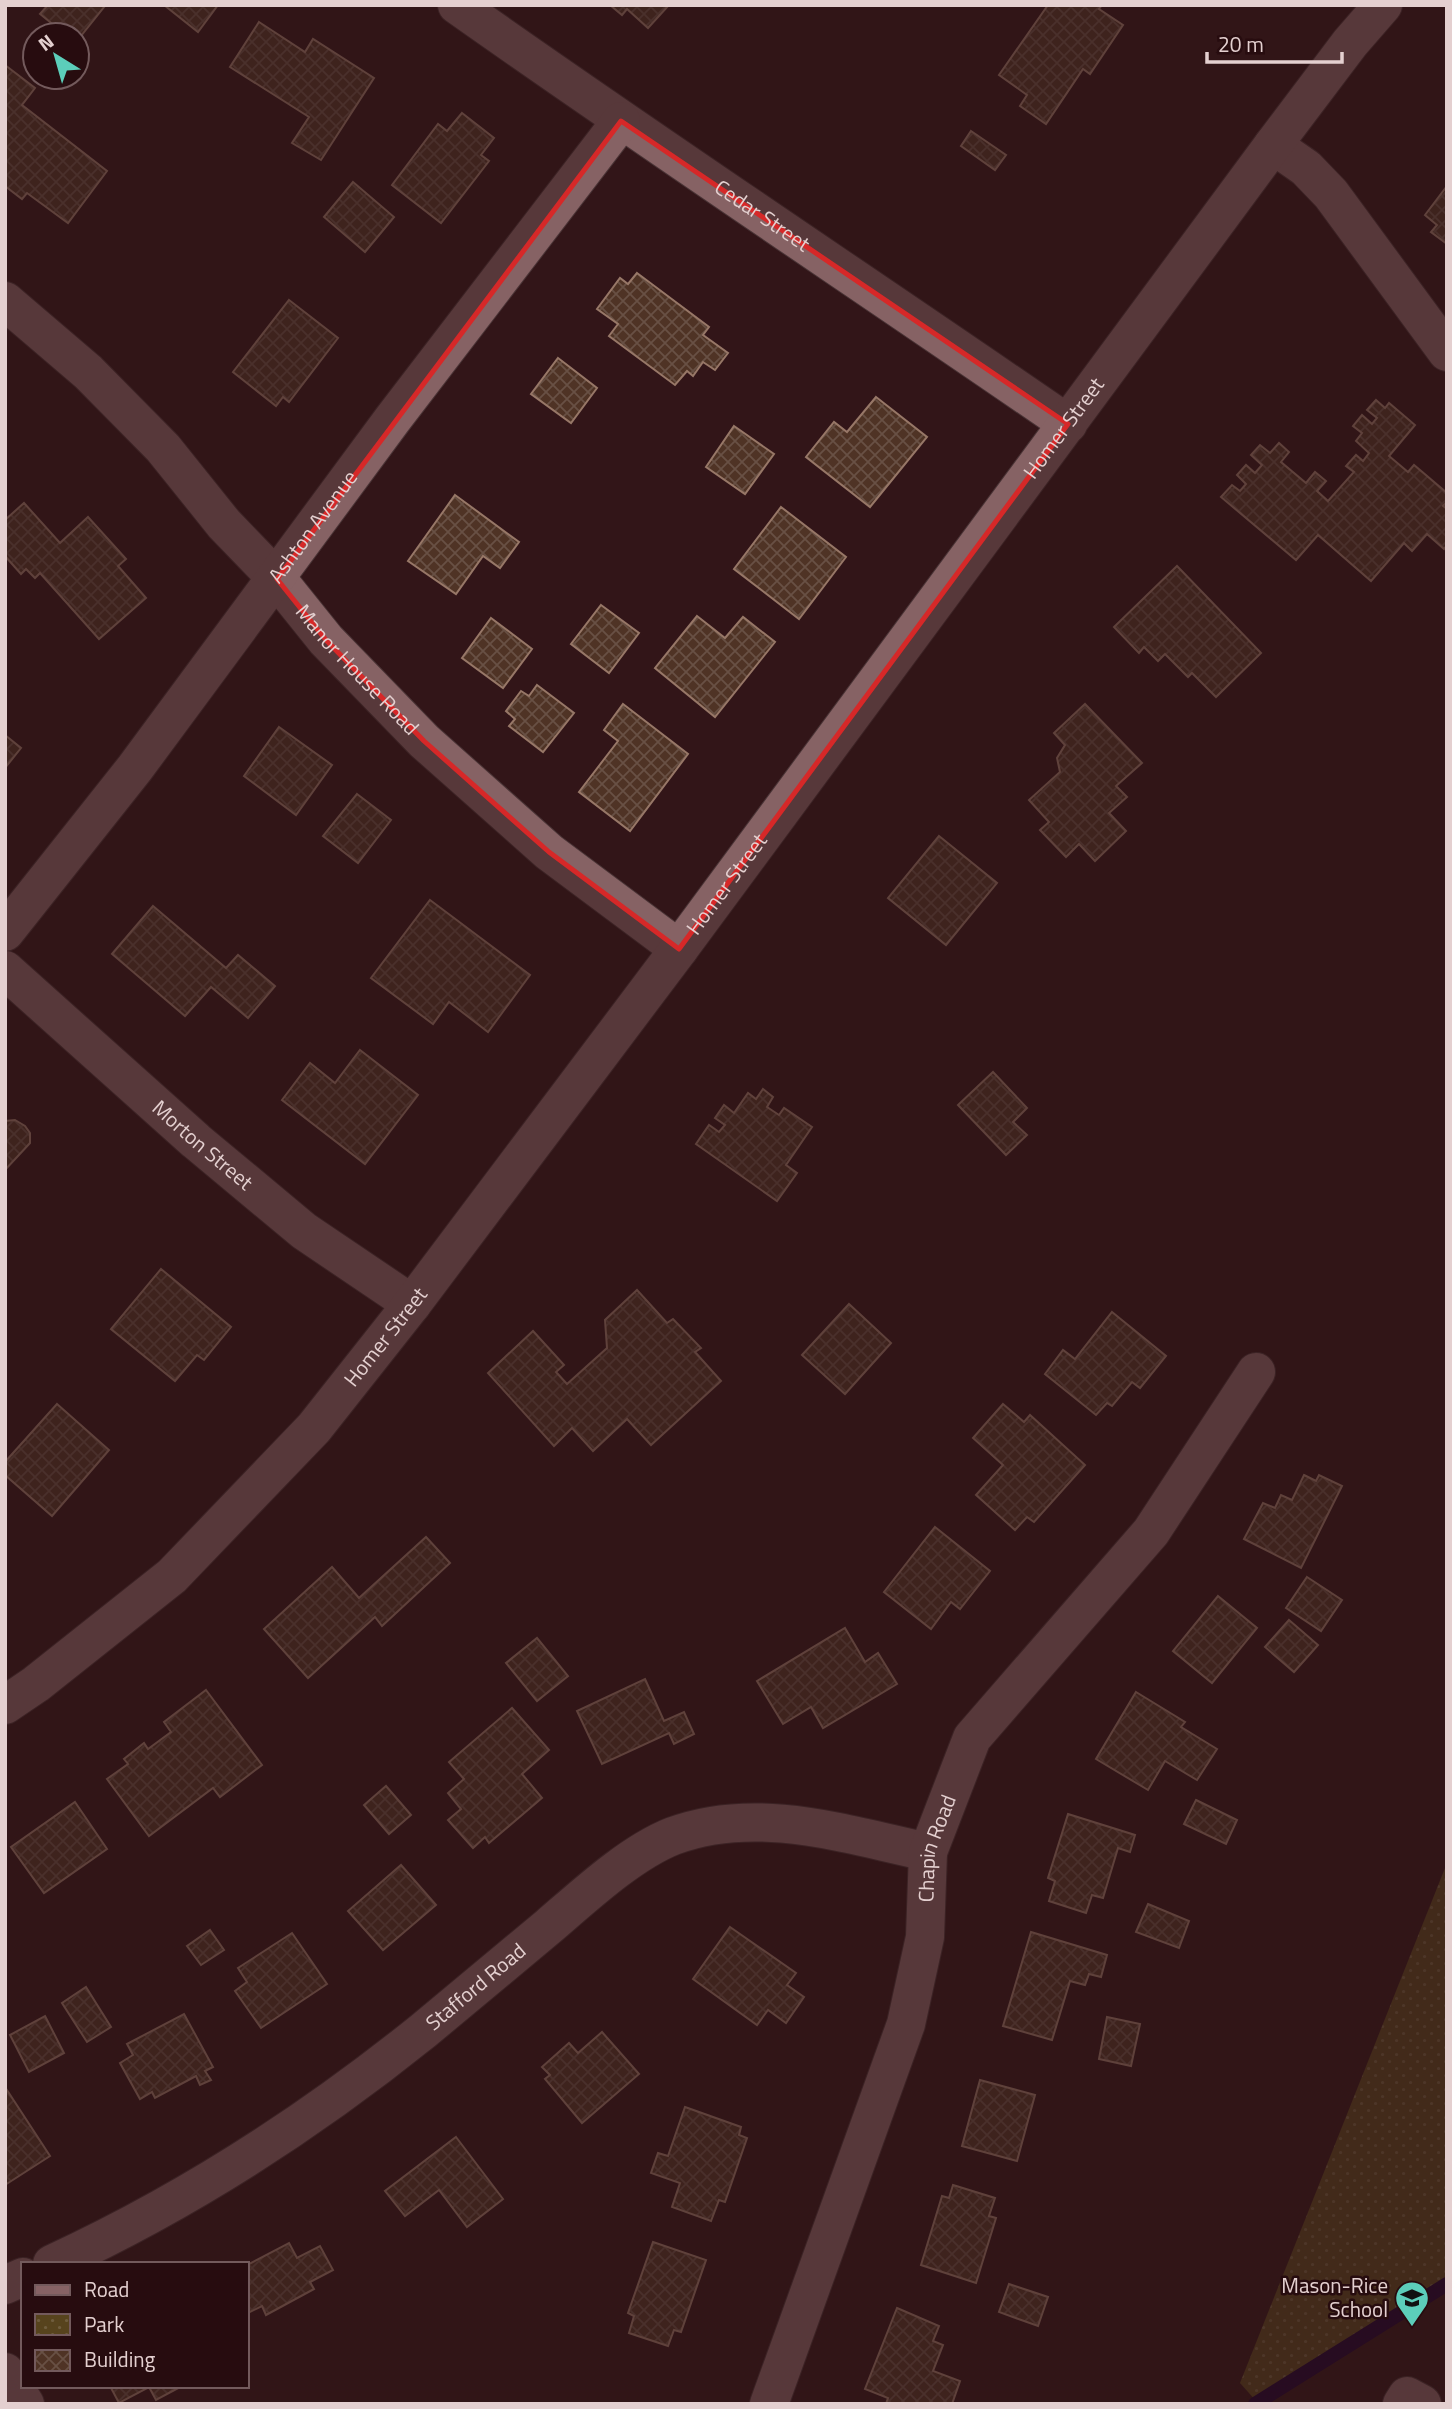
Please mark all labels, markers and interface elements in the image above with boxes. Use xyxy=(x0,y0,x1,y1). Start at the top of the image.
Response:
north arrow xyxy=(21,21,91,91)
scale bar xyxy=(1207,21,1342,65)
text: N xyxy=(31,26,59,58)
text: 20 m xyxy=(1218,28,1264,60)
street label: Cedar Street xyxy=(709,171,818,259)
street label: Homer Street xyxy=(1015,370,1112,485)
street label: Ashton Avenue xyxy=(260,463,365,590)
street label: Manor House Road xyxy=(288,597,427,742)
street label: Homer Street xyxy=(678,826,775,941)
street label: Morton Street xyxy=(145,1092,261,1198)
street label: Homer Street xyxy=(335,1279,435,1393)
street label: Chapin Road xyxy=(909,1790,964,1903)
street label: Stafford Road xyxy=(418,1935,532,2038)
legend xyxy=(21,2262,248,2388)
place label: Mason-Rice School xyxy=(1281,2269,1388,2325)
text: Road xyxy=(84,2273,129,2305)
school or university icon: Mason-Rice School xyxy=(1393,2279,1431,2328)
text: Park xyxy=(84,2308,124,2340)
text: Building xyxy=(84,2343,156,2375)

